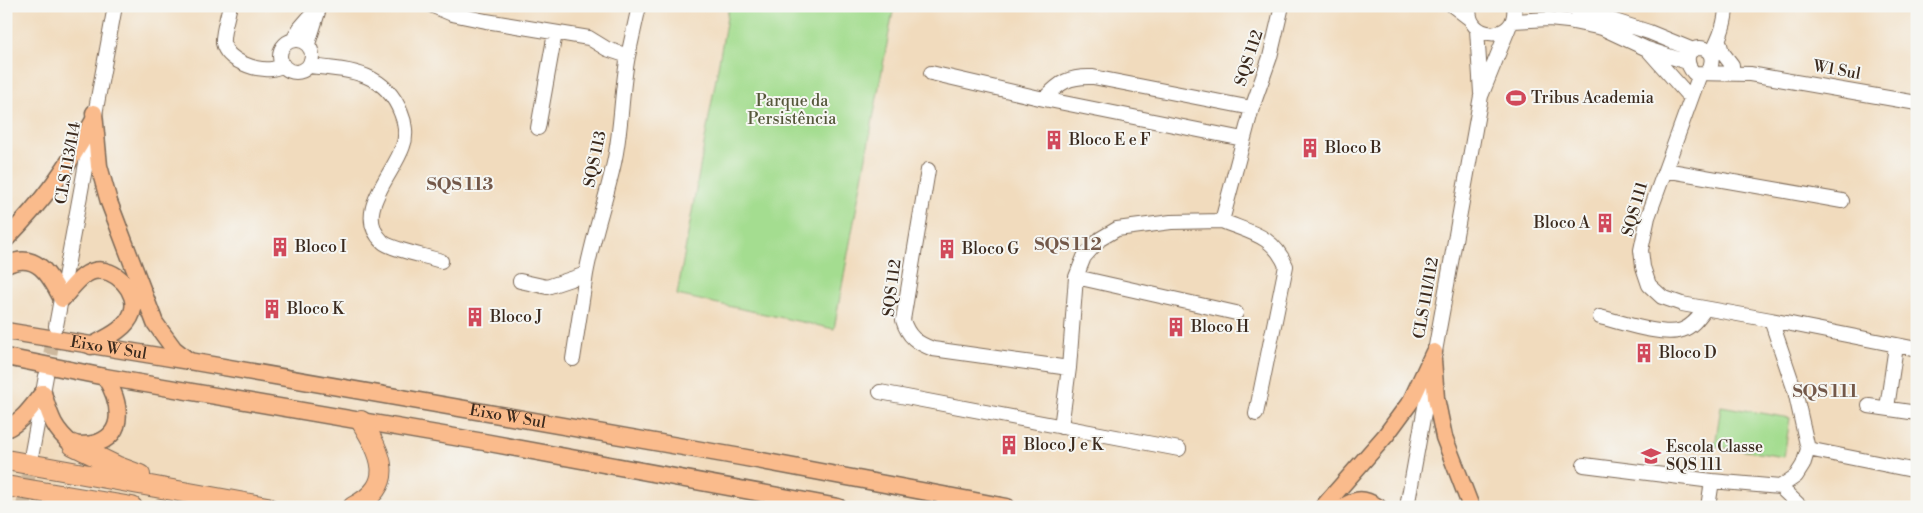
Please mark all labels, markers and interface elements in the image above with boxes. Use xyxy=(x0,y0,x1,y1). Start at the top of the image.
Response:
street label: SQS 112 xyxy=(1231,27,1267,89)
street label: W1 Sul xyxy=(1811,56,1863,84)
sports icon: Tribus Academia xyxy=(1505,87,1527,109)
place label: Tribus Academia xyxy=(1531,88,1655,108)
park label: Parque da Persistência xyxy=(748,91,837,129)
street label: CLS 113/114 xyxy=(51,120,85,206)
street label: SQS 113 xyxy=(579,129,611,189)
building icon: Bloco E e F xyxy=(1043,129,1065,151)
place label: Bloco E e F xyxy=(1068,130,1151,150)
building icon: Bloco B xyxy=(1299,137,1321,159)
place label: Bloco B xyxy=(1324,138,1382,158)
district label: SQS 113 xyxy=(427,173,494,196)
street label: SQS 111 xyxy=(1618,179,1652,239)
building icon: Bloco A xyxy=(1594,212,1616,234)
place label: Bloco A xyxy=(1533,213,1591,233)
district label: SQS 112 xyxy=(1034,233,1102,256)
building icon: Bloco I xyxy=(269,236,291,258)
place label: Bloco I xyxy=(294,237,346,257)
building icon: Bloco G xyxy=(936,238,958,260)
place label: Bloco G xyxy=(961,239,1019,259)
street label: CLS 111/112 xyxy=(1409,256,1443,340)
street label: SQS 112 xyxy=(879,258,905,318)
building icon: Bloco K xyxy=(261,298,283,320)
place label: Bloco K xyxy=(286,299,345,319)
building icon: Bloco J xyxy=(464,306,486,328)
place label: Bloco J xyxy=(489,307,543,327)
building icon: Bloco H xyxy=(1165,316,1187,338)
place label: Bloco H xyxy=(1190,317,1249,337)
street label: Eixo W Sul xyxy=(69,332,149,364)
building icon: Bloco D xyxy=(1633,342,1655,364)
place label: Bloco D xyxy=(1658,343,1717,363)
district label: SQS 111 xyxy=(1792,380,1858,403)
street label: Eixo W Sul xyxy=(468,400,548,433)
building icon: Bloco J e K xyxy=(998,434,1020,456)
place label: Bloco J e K xyxy=(1023,435,1104,455)
place label: Escola Classe SQS 111 xyxy=(1666,437,1763,475)
school or university icon: Escola Classe SQS 111 xyxy=(1640,445,1662,467)

